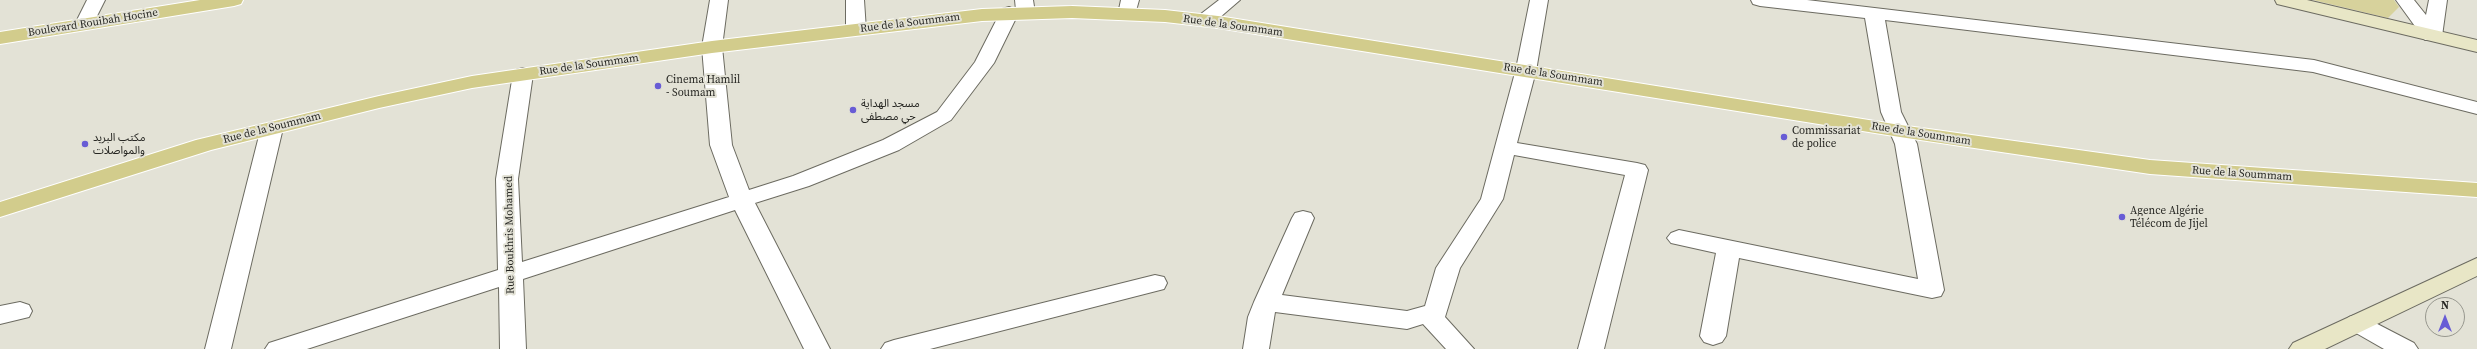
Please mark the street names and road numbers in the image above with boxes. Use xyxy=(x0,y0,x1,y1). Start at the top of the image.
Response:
street label: Boulevard Rouibah Hocine xyxy=(27,6,159,40)
street label: Rue de la Soummam xyxy=(859,10,961,36)
street label: Rue de la Soummam xyxy=(1182,12,1284,40)
street label: Rue de la Soummam xyxy=(538,51,640,79)
street label: Rue de la Soummam xyxy=(1502,61,1604,89)
street label: Rue de la Soummam xyxy=(222,109,322,147)
street label: Rue de la Soummam xyxy=(1870,120,1972,148)
street label: Rue de la Soummam xyxy=(2191,164,2293,184)
street label: Rue Boukhris Mohamed xyxy=(502,176,518,294)

